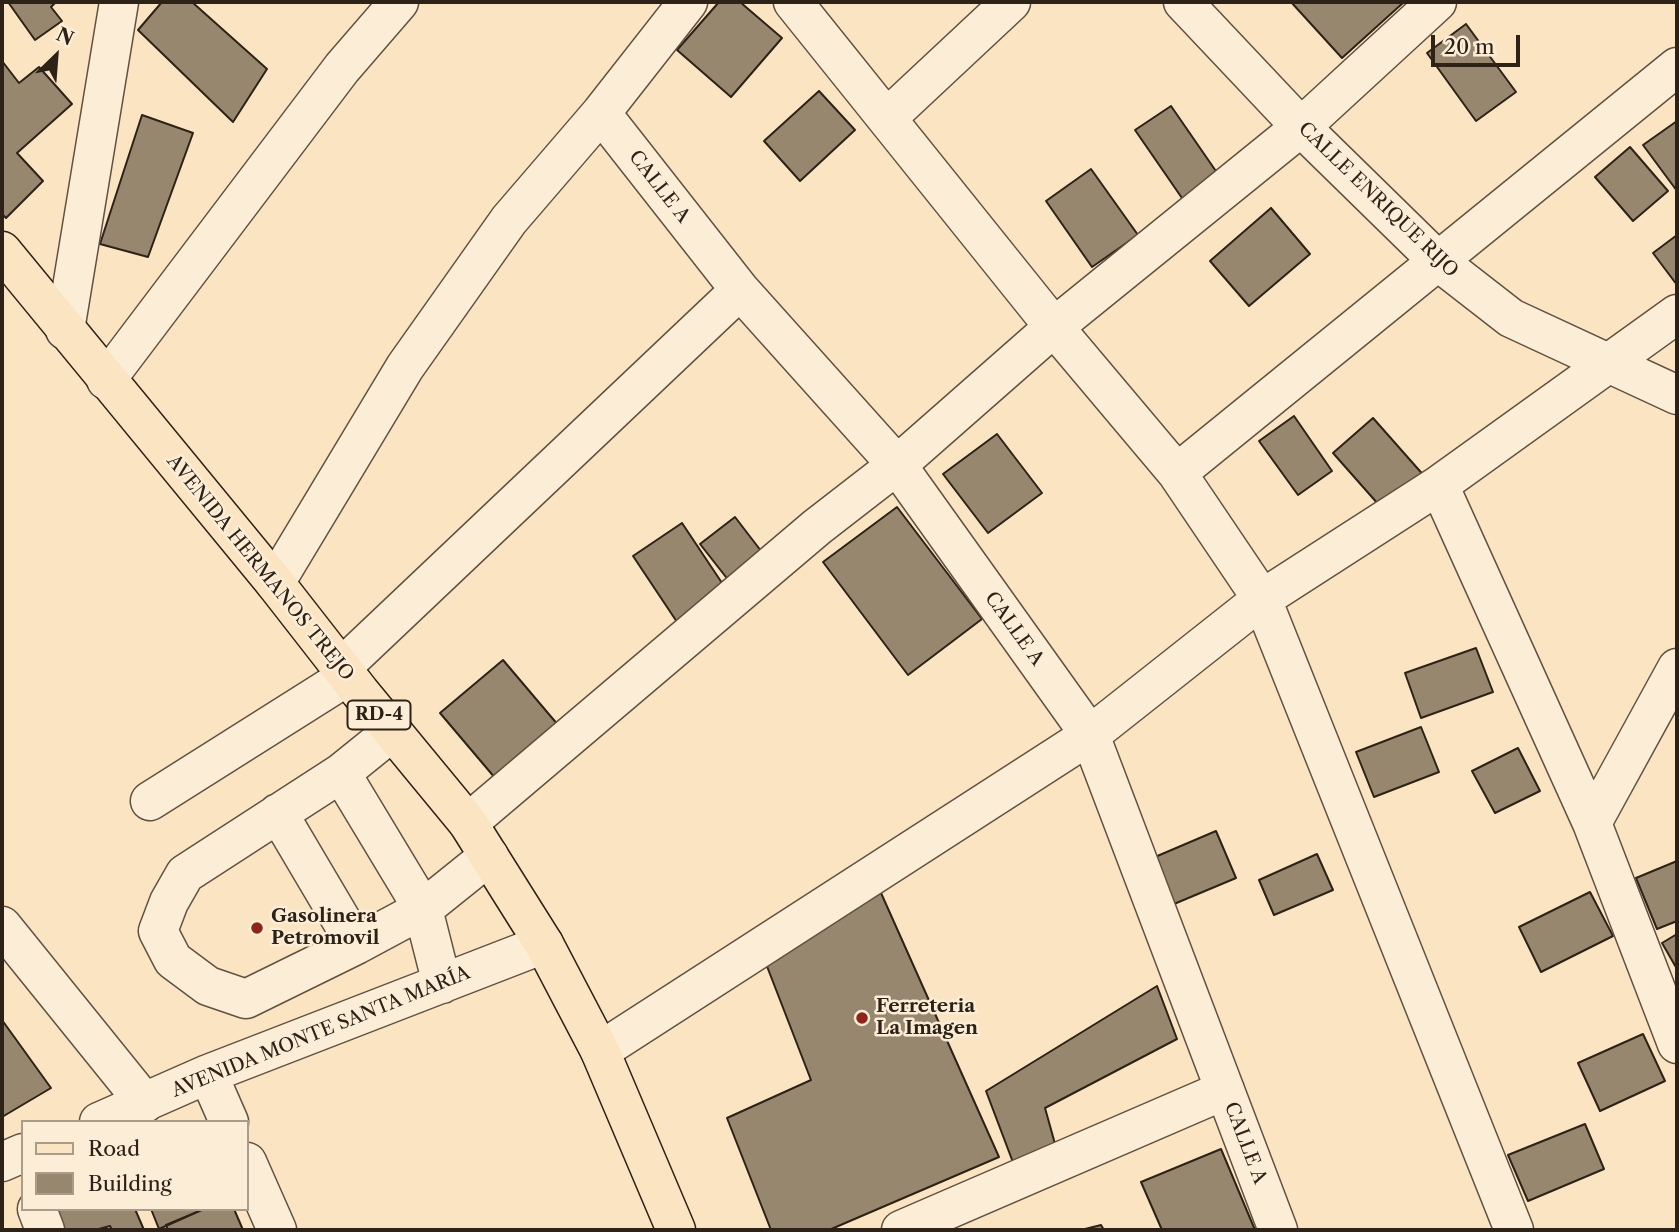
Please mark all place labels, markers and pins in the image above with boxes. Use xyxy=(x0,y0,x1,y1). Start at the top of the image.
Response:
place label: Gasolinera Petromovil xyxy=(271,906,379,950)
marker: Gasolinera Petromovil xyxy=(249,920,265,936)
place label: Ferreteria La Imagen xyxy=(876,996,978,1040)
marker: Ferreteria La Imagen xyxy=(854,1010,870,1026)

